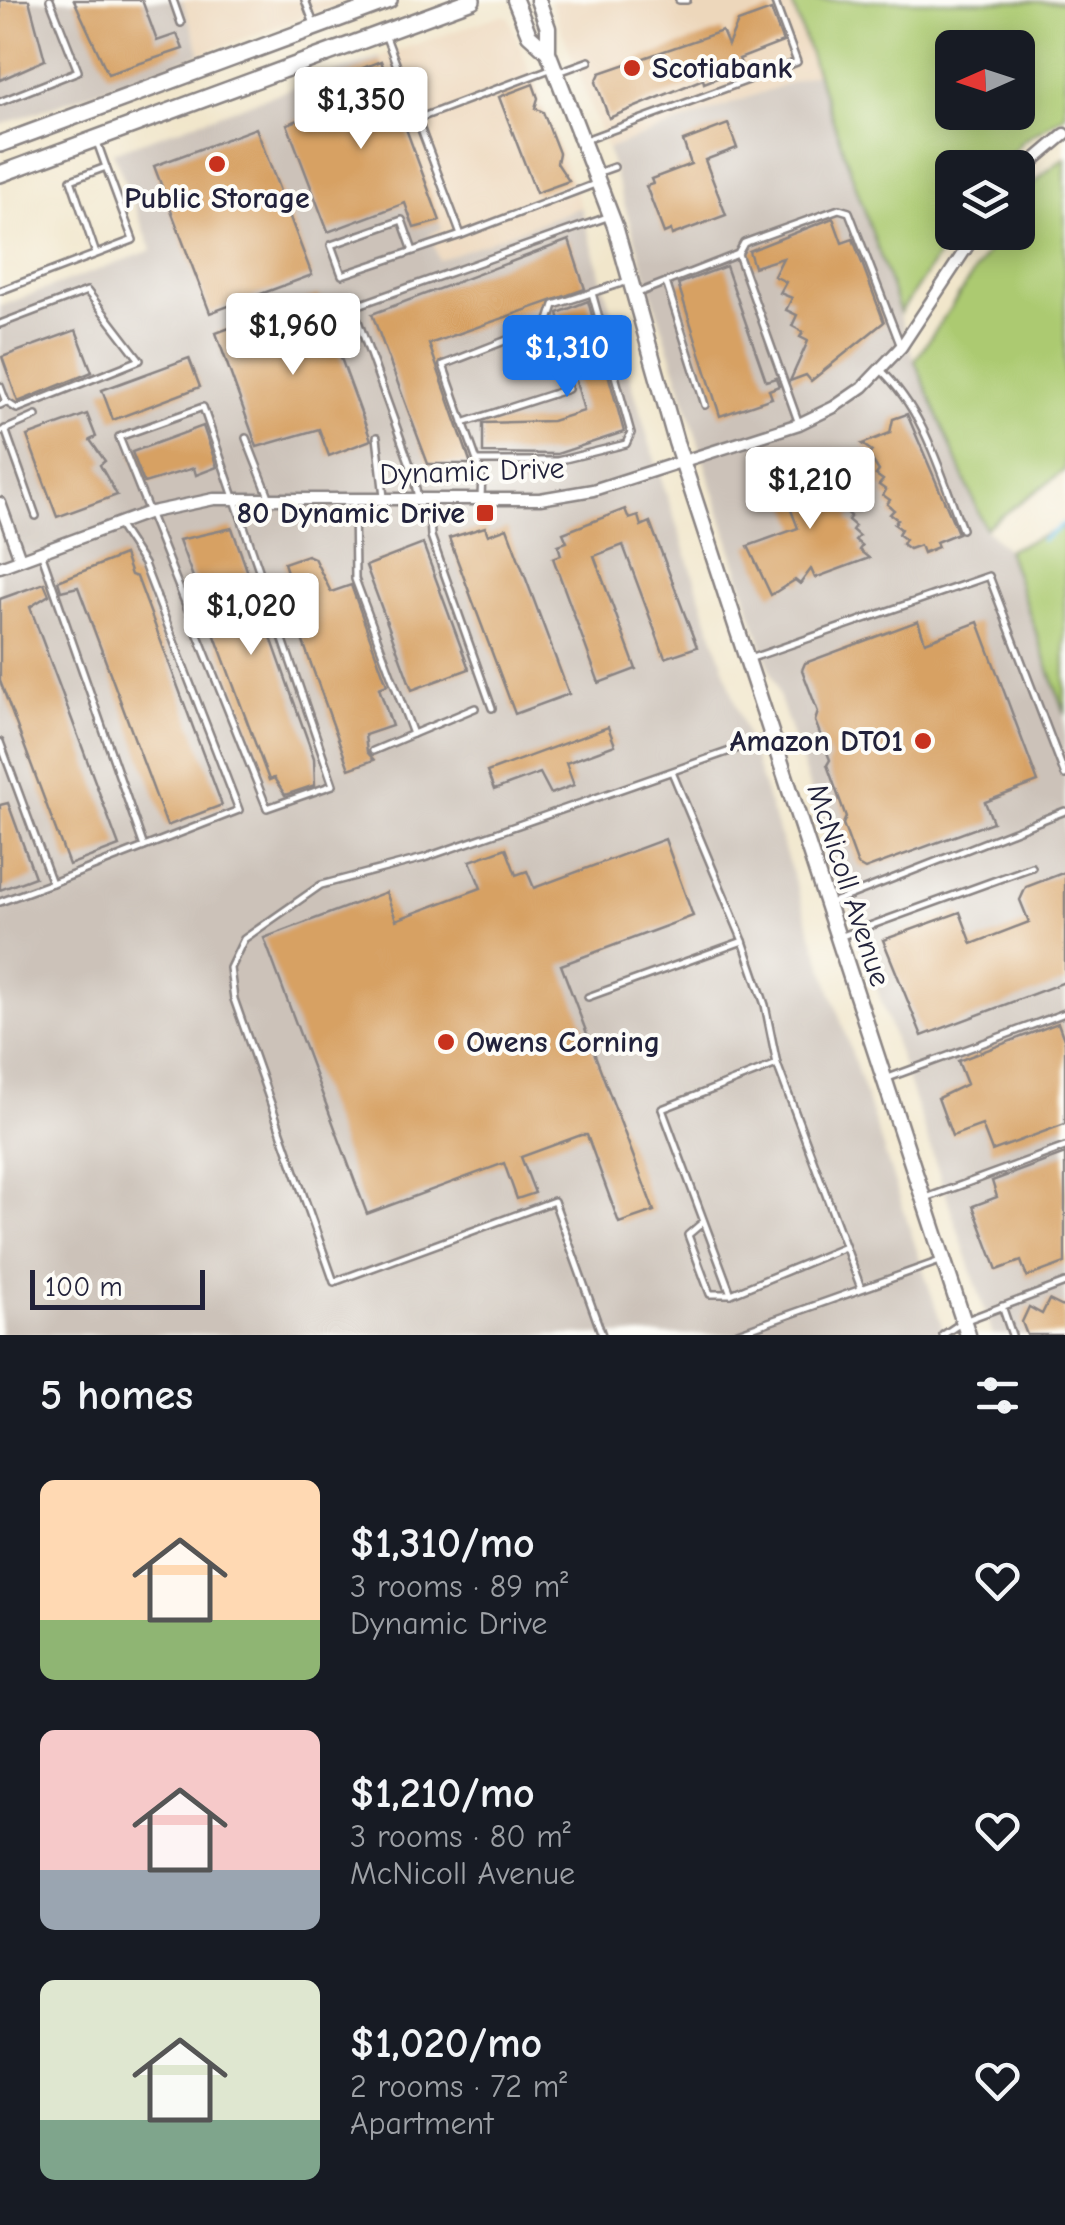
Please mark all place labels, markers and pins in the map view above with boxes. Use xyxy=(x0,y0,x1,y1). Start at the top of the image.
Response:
place label: Scotiabank xyxy=(652,51,793,86)
marker: Scotiabank xyxy=(621,57,643,79)
pin: $1,350 xyxy=(280,67,442,152)
marker: Public Storage xyxy=(206,153,228,175)
place label: Public Storage xyxy=(124,181,310,216)
pin: $1,960 xyxy=(212,293,374,378)
pin: $1,310 xyxy=(486,315,648,400)
pin: $1,210 xyxy=(729,447,891,532)
place label: 80 Dynamic Drive xyxy=(237,496,465,531)
marker: 80 Dynamic Drive xyxy=(474,502,496,524)
pin: $1,020 xyxy=(170,573,332,658)
place label: Amazon DTO1 xyxy=(730,724,903,759)
marker: Amazon DTO1 xyxy=(912,730,934,752)
place label: Owens Corning xyxy=(466,1025,660,1060)
marker: Owens Corning xyxy=(435,1031,457,1053)

